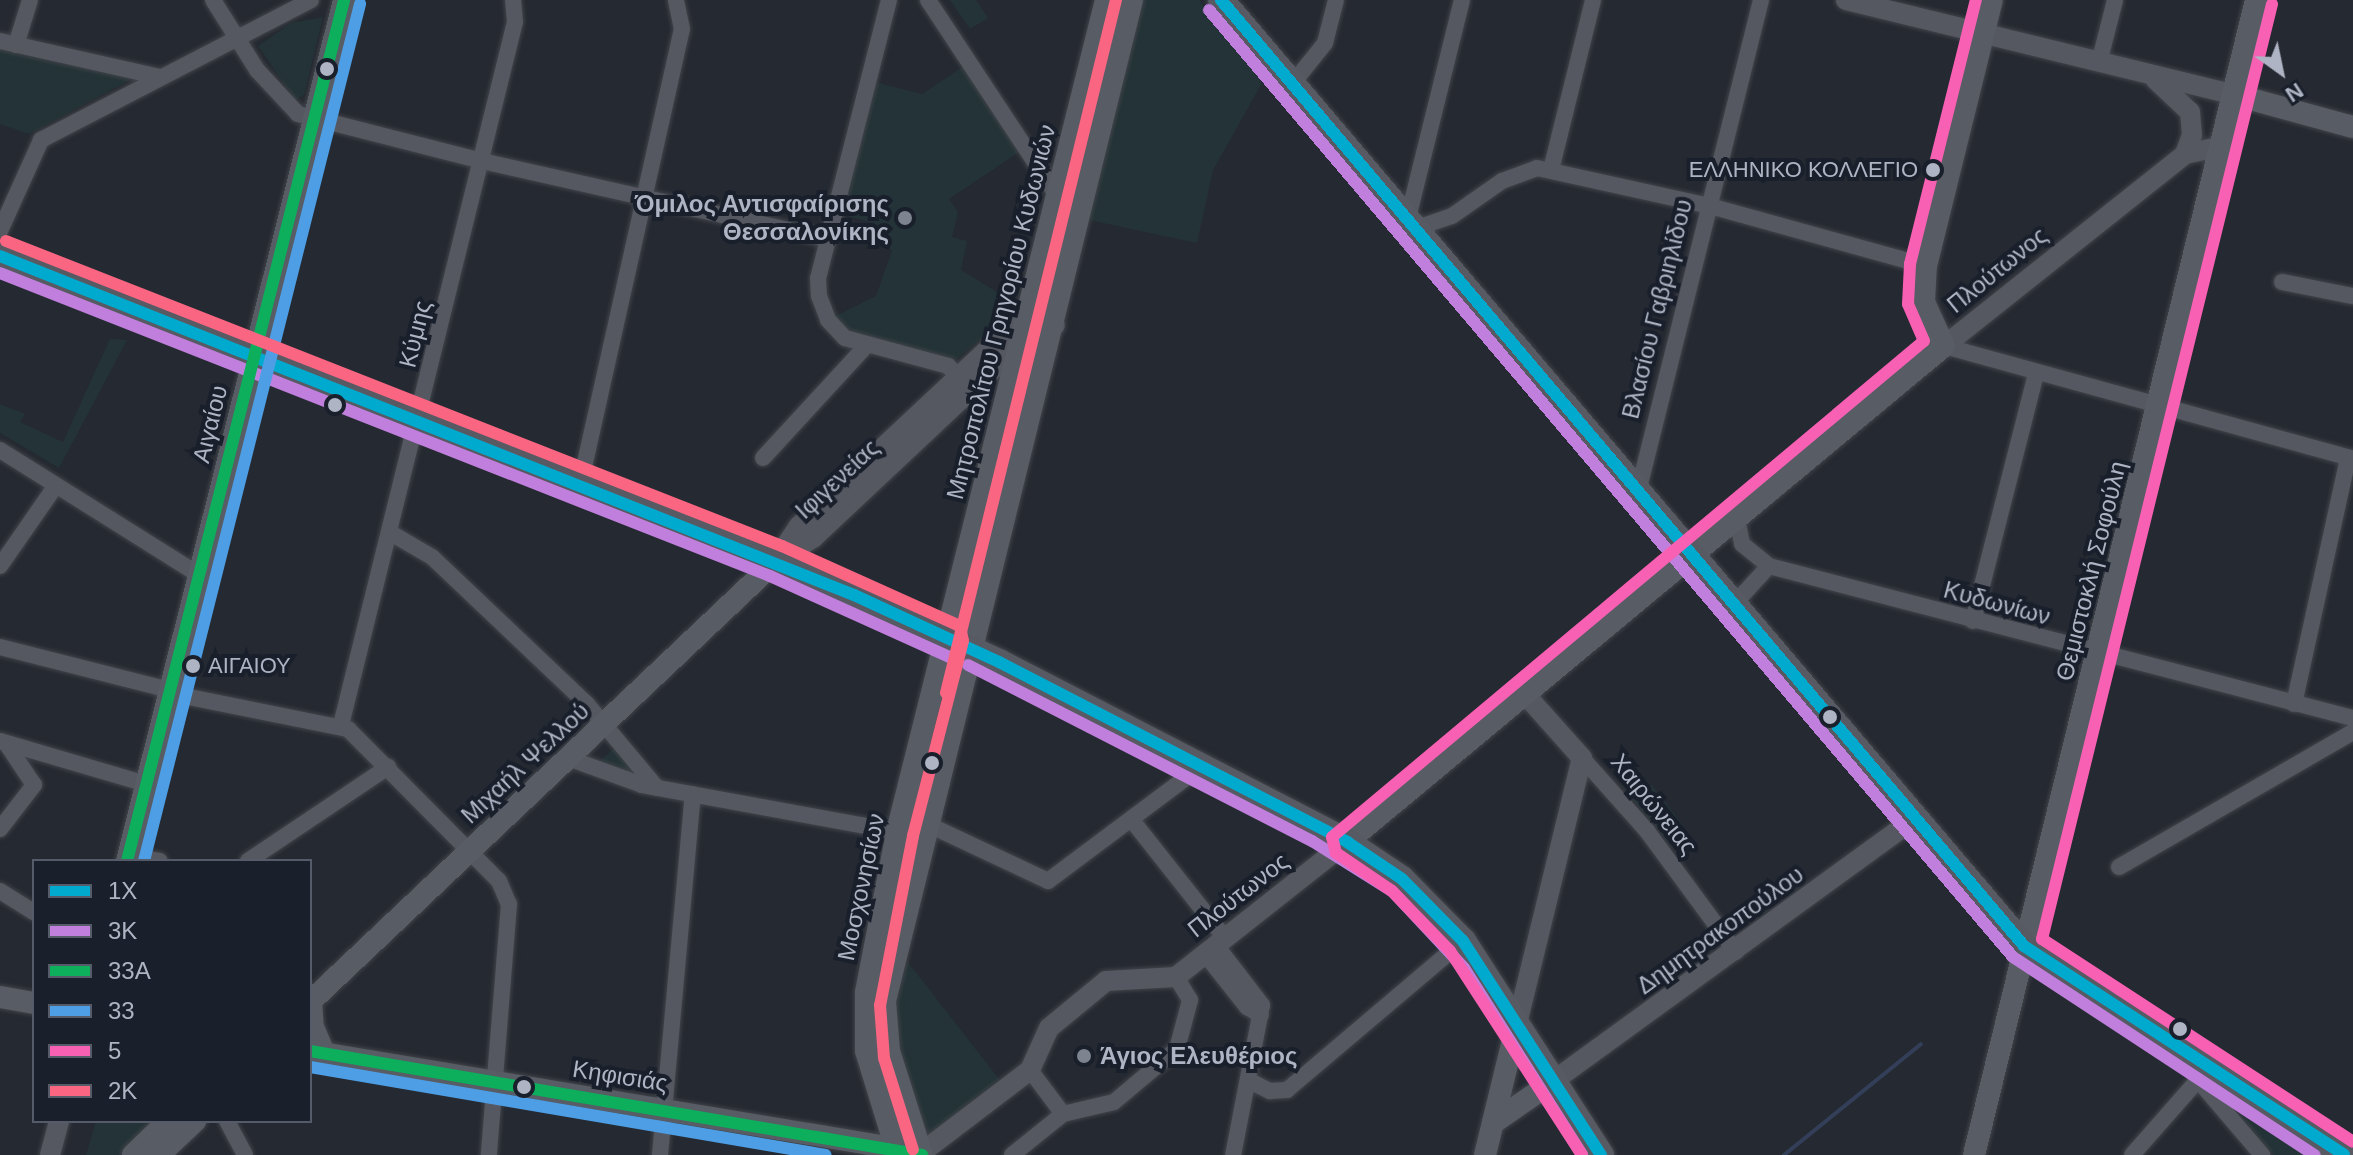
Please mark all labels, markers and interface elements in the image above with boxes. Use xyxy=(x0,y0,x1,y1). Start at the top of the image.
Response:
north arrow xyxy=(2241,32,2321,112)
unlabelled marker xyxy=(319,61,335,77)
text: N xyxy=(2281,78,2308,107)
street label: Μητροπολίτου Γρηγορίου Κυδωνιών xyxy=(940,122,1062,502)
place label: ΕΛΛΗΝΙΚΟ ΚΟΛΛΕΓΙΟ xyxy=(1689,157,1918,183)
marker: ΕΛΛΗΝΙΚΟ ΚΟΛΛΕΓΙΟ xyxy=(1925,162,1941,178)
place label: Όμιλος Αντισφαίρισης Θεσσαλονίκης xyxy=(634,190,889,246)
street label: Βλασίου Γαβριηλίδου xyxy=(1616,196,1698,422)
marker: Όμιλος Αντισφαίρισης Θεσσαλονίκης xyxy=(896,209,914,227)
street label: Πλούτωνος xyxy=(1941,221,2053,319)
street label: Κύμης xyxy=(393,298,437,370)
street label: Αιγαίου xyxy=(186,382,234,466)
unlabelled marker xyxy=(327,397,343,413)
street label: Ιφιγενείας xyxy=(789,433,885,525)
street label: Θεμιστοκλή Σοφούλη xyxy=(2050,458,2132,684)
street label: Κυδωνίων xyxy=(1940,575,2054,631)
place label: ΑΙΓΑΙΟΥ xyxy=(208,653,291,679)
marker: ΑΙΓΑΙΟΥ xyxy=(185,658,201,674)
street label: Μιχαήλ Ψελλού xyxy=(455,697,595,829)
unlabelled marker xyxy=(1822,709,1838,725)
street label: Χαιρώνειας xyxy=(1605,748,1703,860)
unlabelled marker xyxy=(924,755,940,771)
street label: Μοσχονησίων xyxy=(831,811,891,963)
street label: Πλούτωνος xyxy=(1182,847,1294,943)
legend xyxy=(32,859,312,1123)
street label: Δημητρακοπούλου xyxy=(1631,860,1809,1000)
text: 1Χ xyxy=(108,877,137,904)
text: 3Κ xyxy=(108,917,137,944)
text: 33A xyxy=(108,957,151,984)
text: 33 xyxy=(108,997,135,1024)
unlabelled marker xyxy=(2172,1021,2188,1037)
text: 5 xyxy=(108,1037,121,1064)
place label: Άγιος Ελευθέριος xyxy=(1100,1042,1297,1070)
marker: Άγιος Ελευθέριος xyxy=(1075,1047,1093,1065)
street label: Κηφισιάς xyxy=(570,1054,670,1098)
text: 2Κ xyxy=(108,1077,137,1104)
unlabelled marker xyxy=(516,1079,532,1095)

